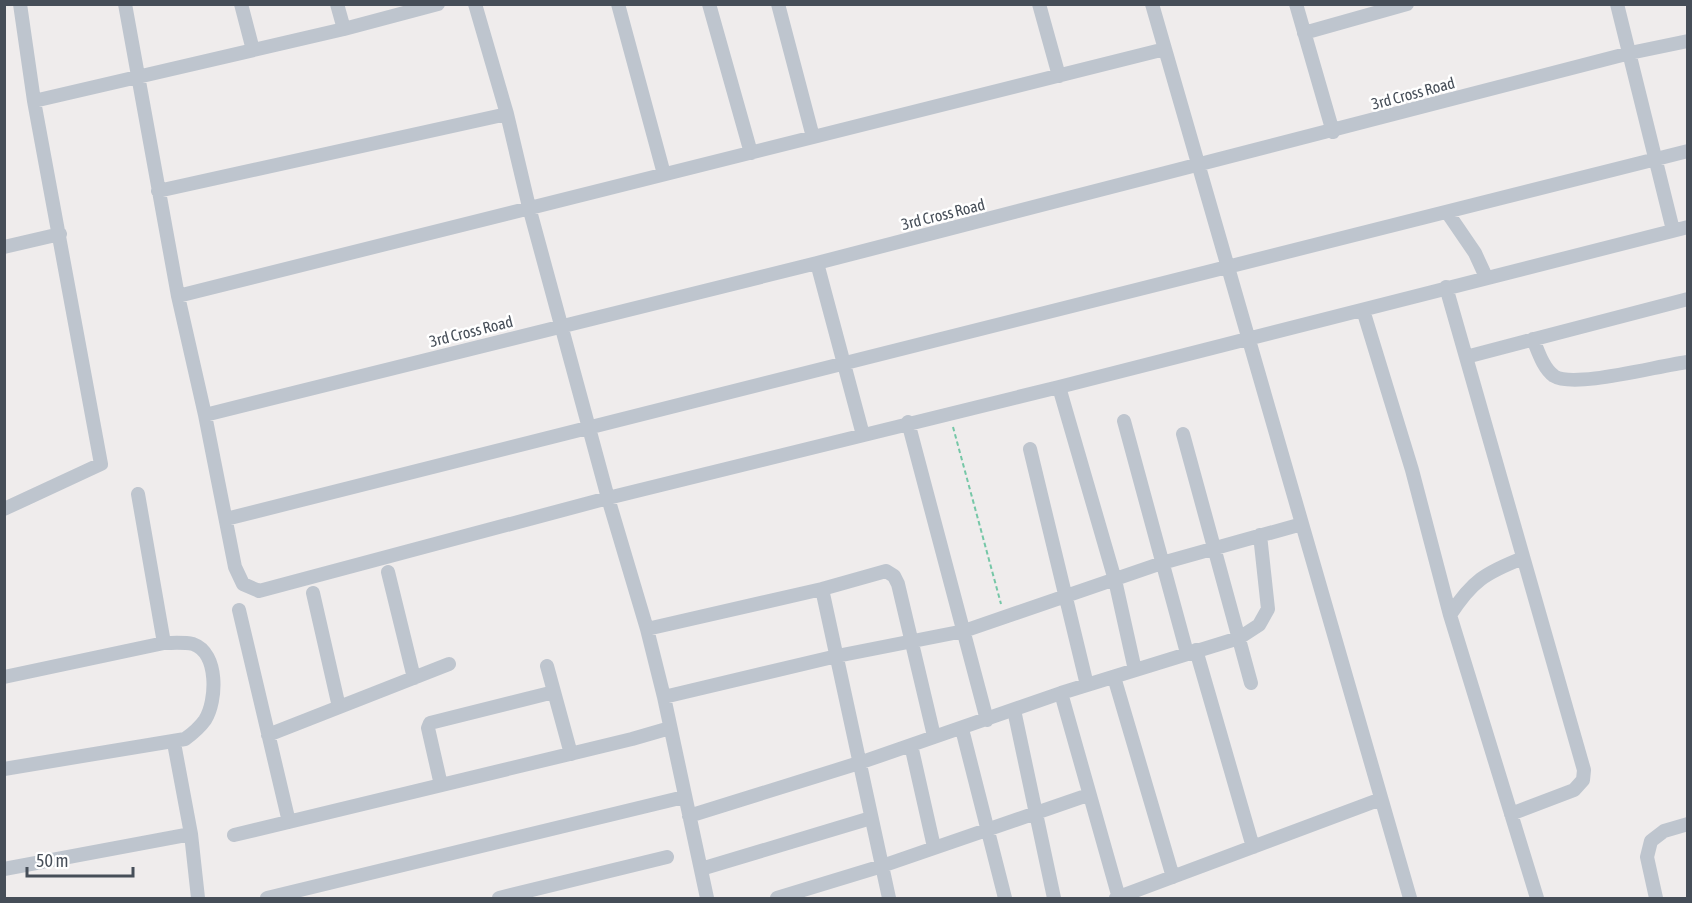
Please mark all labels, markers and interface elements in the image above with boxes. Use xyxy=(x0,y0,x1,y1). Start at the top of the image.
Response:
street label: 3rd Cross Road xyxy=(1369,73,1457,113)
street label: 3rd Cross Road xyxy=(899,195,987,233)
street label: 3rd Cross Road xyxy=(427,312,515,350)
scale bar xyxy=(27,840,134,878)
text: 50 m xyxy=(36,850,68,871)

